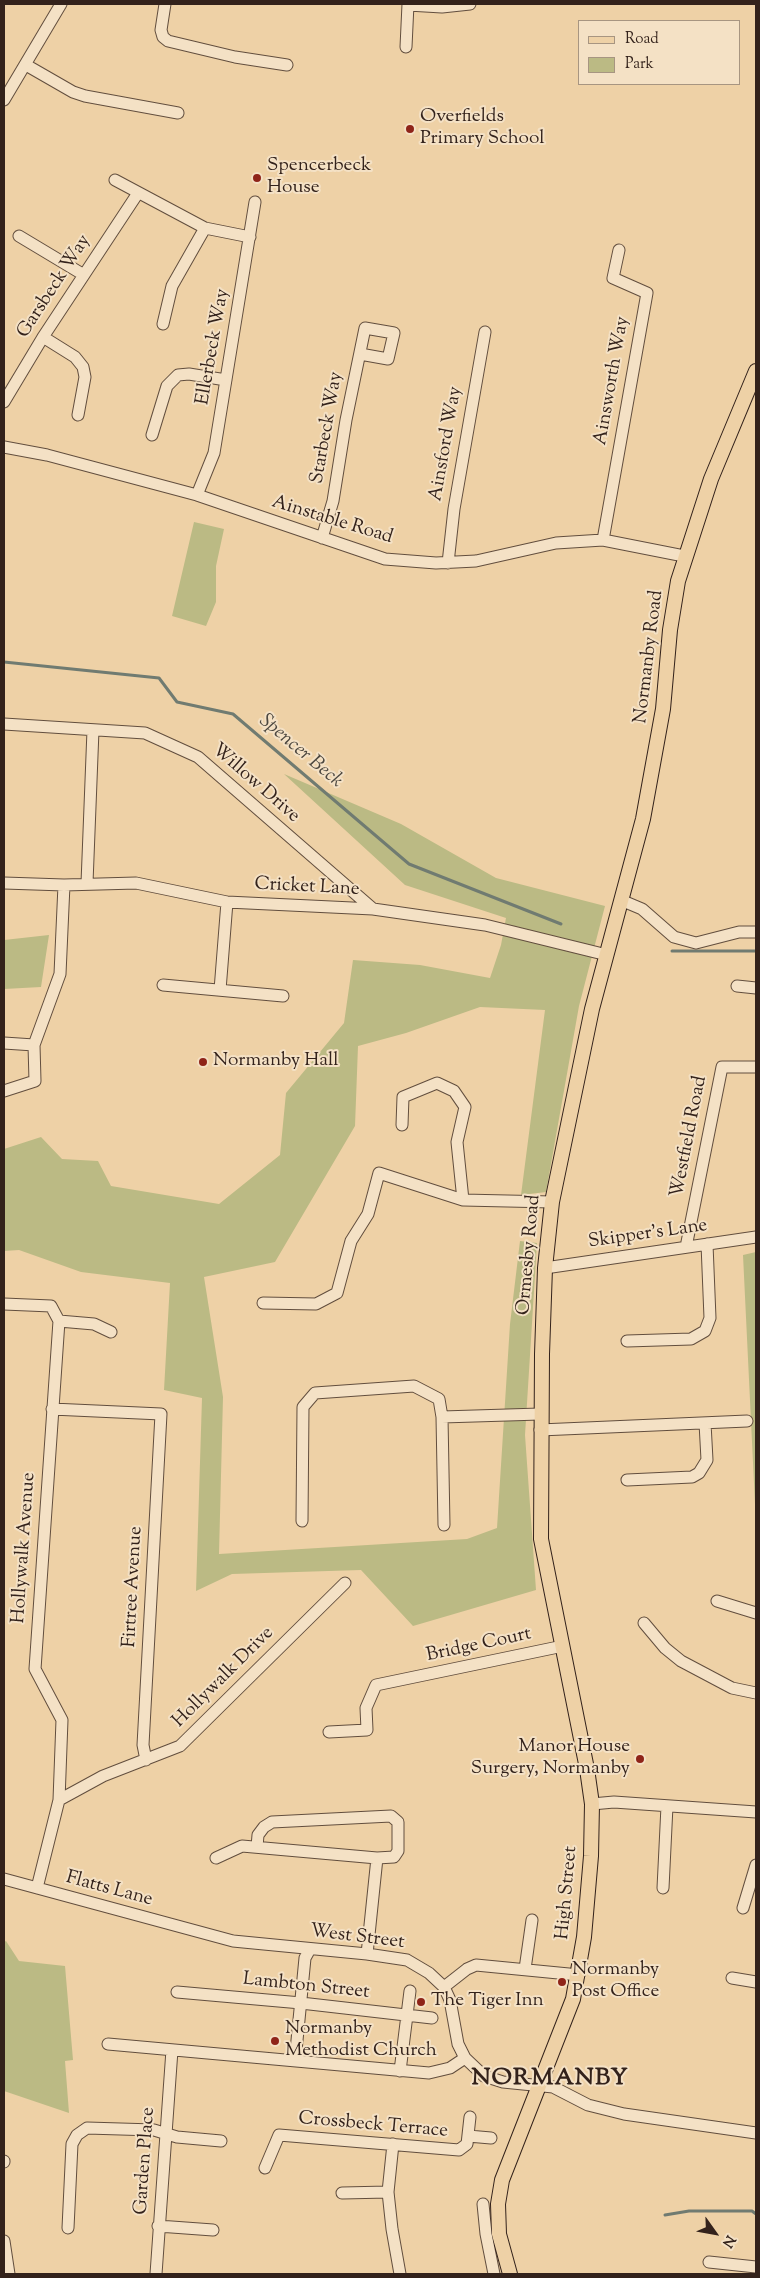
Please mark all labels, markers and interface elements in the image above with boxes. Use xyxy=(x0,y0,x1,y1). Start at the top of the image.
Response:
legend xyxy=(578,20,740,85)
text: Road xyxy=(625,29,659,50)
text: Park xyxy=(625,54,654,75)
place label: Overfields Primary School xyxy=(420,107,545,151)
marker: Overfields Primary School xyxy=(404,123,416,135)
place label: Spencerbeck House xyxy=(267,156,371,200)
marker: Spencerbeck House xyxy=(251,172,263,184)
street label: Garsbeck Way xyxy=(13,231,97,343)
street label: Ellerbeck Way xyxy=(193,287,235,407)
street label: Ainsworth Way xyxy=(590,315,636,447)
street label: Starbeck Way xyxy=(307,370,349,486)
street label: Ainsford Way xyxy=(426,385,468,503)
street label: Ainstable Road xyxy=(269,492,395,550)
street label: Normanby Road xyxy=(631,589,669,725)
water label: Spencer Beck xyxy=(253,710,347,794)
street label: Willow Drive xyxy=(206,739,304,829)
street label: Cricket Lane xyxy=(254,874,360,902)
place label: Normanby Hall xyxy=(213,1051,339,1073)
marker: Normanby Hall xyxy=(197,1056,209,1068)
street label: Westfield Road xyxy=(667,1074,713,1200)
street label: Ormesby Road xyxy=(513,1194,547,1316)
street label: Skipper's Lane xyxy=(587,1215,709,1255)
street label: Hollywalk Avenue xyxy=(8,1472,42,1624)
street label: Firtree Avenue xyxy=(119,1526,149,1648)
street label: Hollywalk Drive xyxy=(169,1623,279,1733)
street label: Bridge Court xyxy=(424,1624,534,1668)
place label: Manor House Surgery, Normanby xyxy=(471,1737,630,1781)
marker: Manor House Surgery, Normanby xyxy=(634,1753,646,1765)
street label: High Street xyxy=(553,1845,583,1941)
street label: Flatts Lane xyxy=(63,1867,155,1913)
street label: West Street xyxy=(308,1921,406,1955)
place label: Normanby Post Office xyxy=(572,1960,659,2004)
street label: Lambton Street xyxy=(242,1969,370,2005)
marker: Normanby Post Office xyxy=(556,1976,568,1988)
place label: The Tiger Inn xyxy=(431,1991,544,2013)
marker: The Tiger Inn xyxy=(415,1996,427,2008)
place label: Normanby Methodist Church xyxy=(285,2019,437,2063)
marker: Normanby Methodist Church xyxy=(269,2035,281,2047)
district label: NORMANBY xyxy=(470,2066,630,2094)
street label: Garden Place xyxy=(131,2106,161,2216)
street label: Crossbeck Terrace xyxy=(297,2108,449,2144)
north arrow xyxy=(690,2208,740,2258)
text: N xyxy=(716,2231,739,2251)

